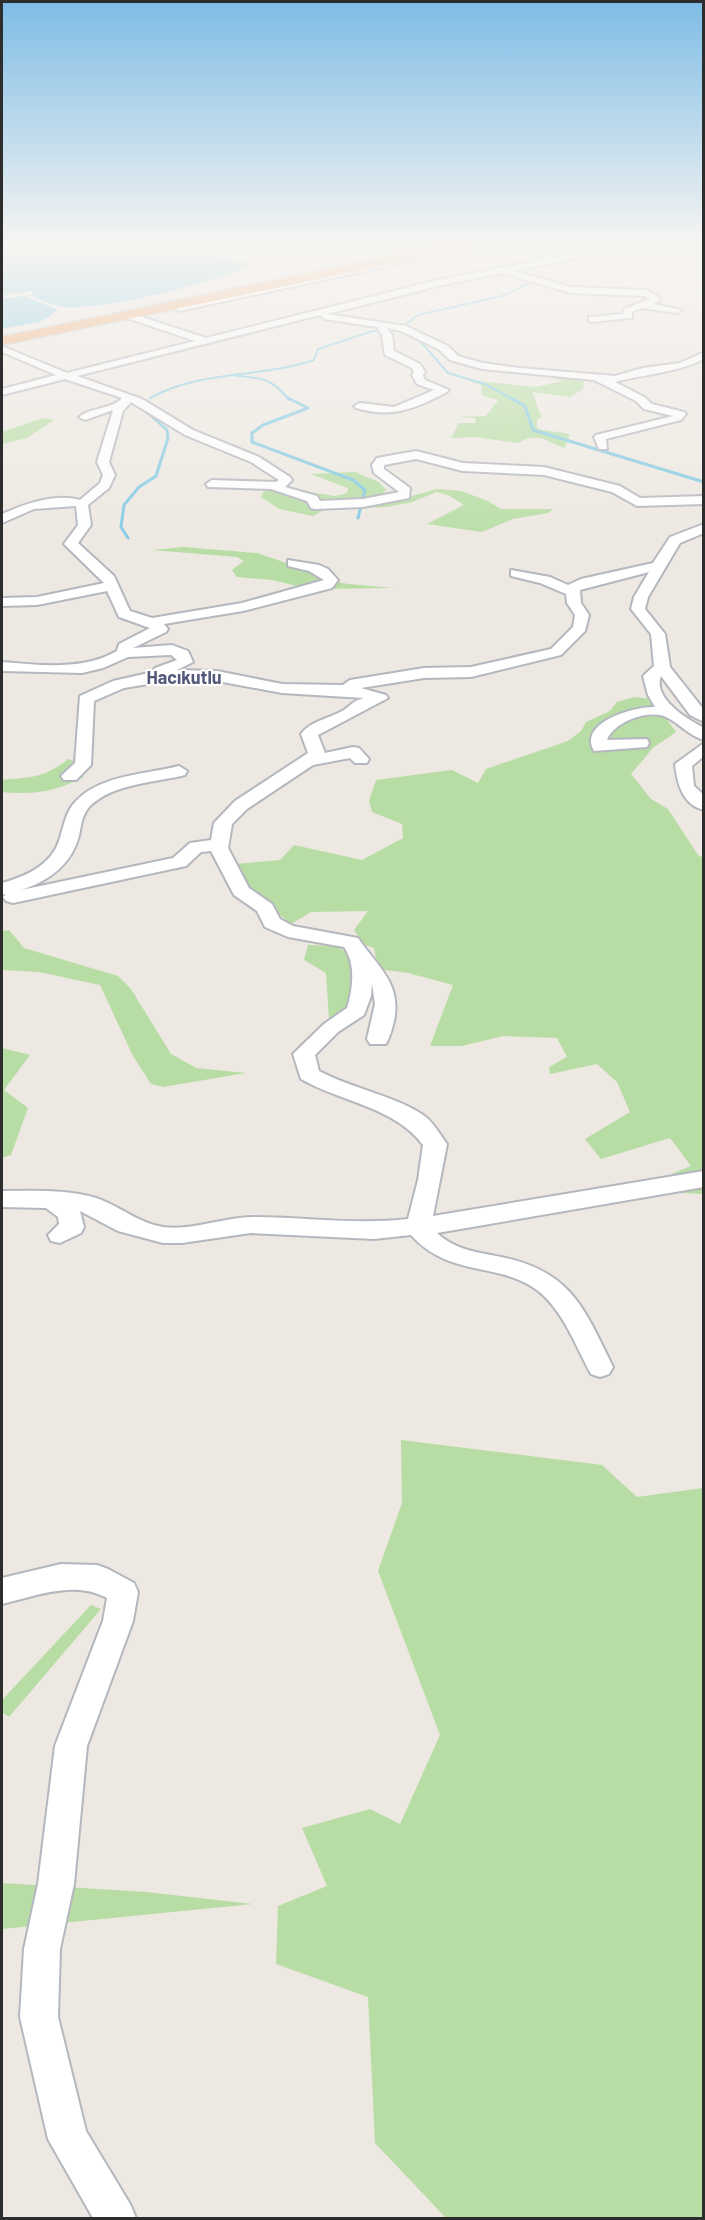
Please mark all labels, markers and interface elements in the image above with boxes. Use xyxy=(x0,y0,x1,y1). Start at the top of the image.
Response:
district label: Hacıkutlu xyxy=(146,666,222,688)

